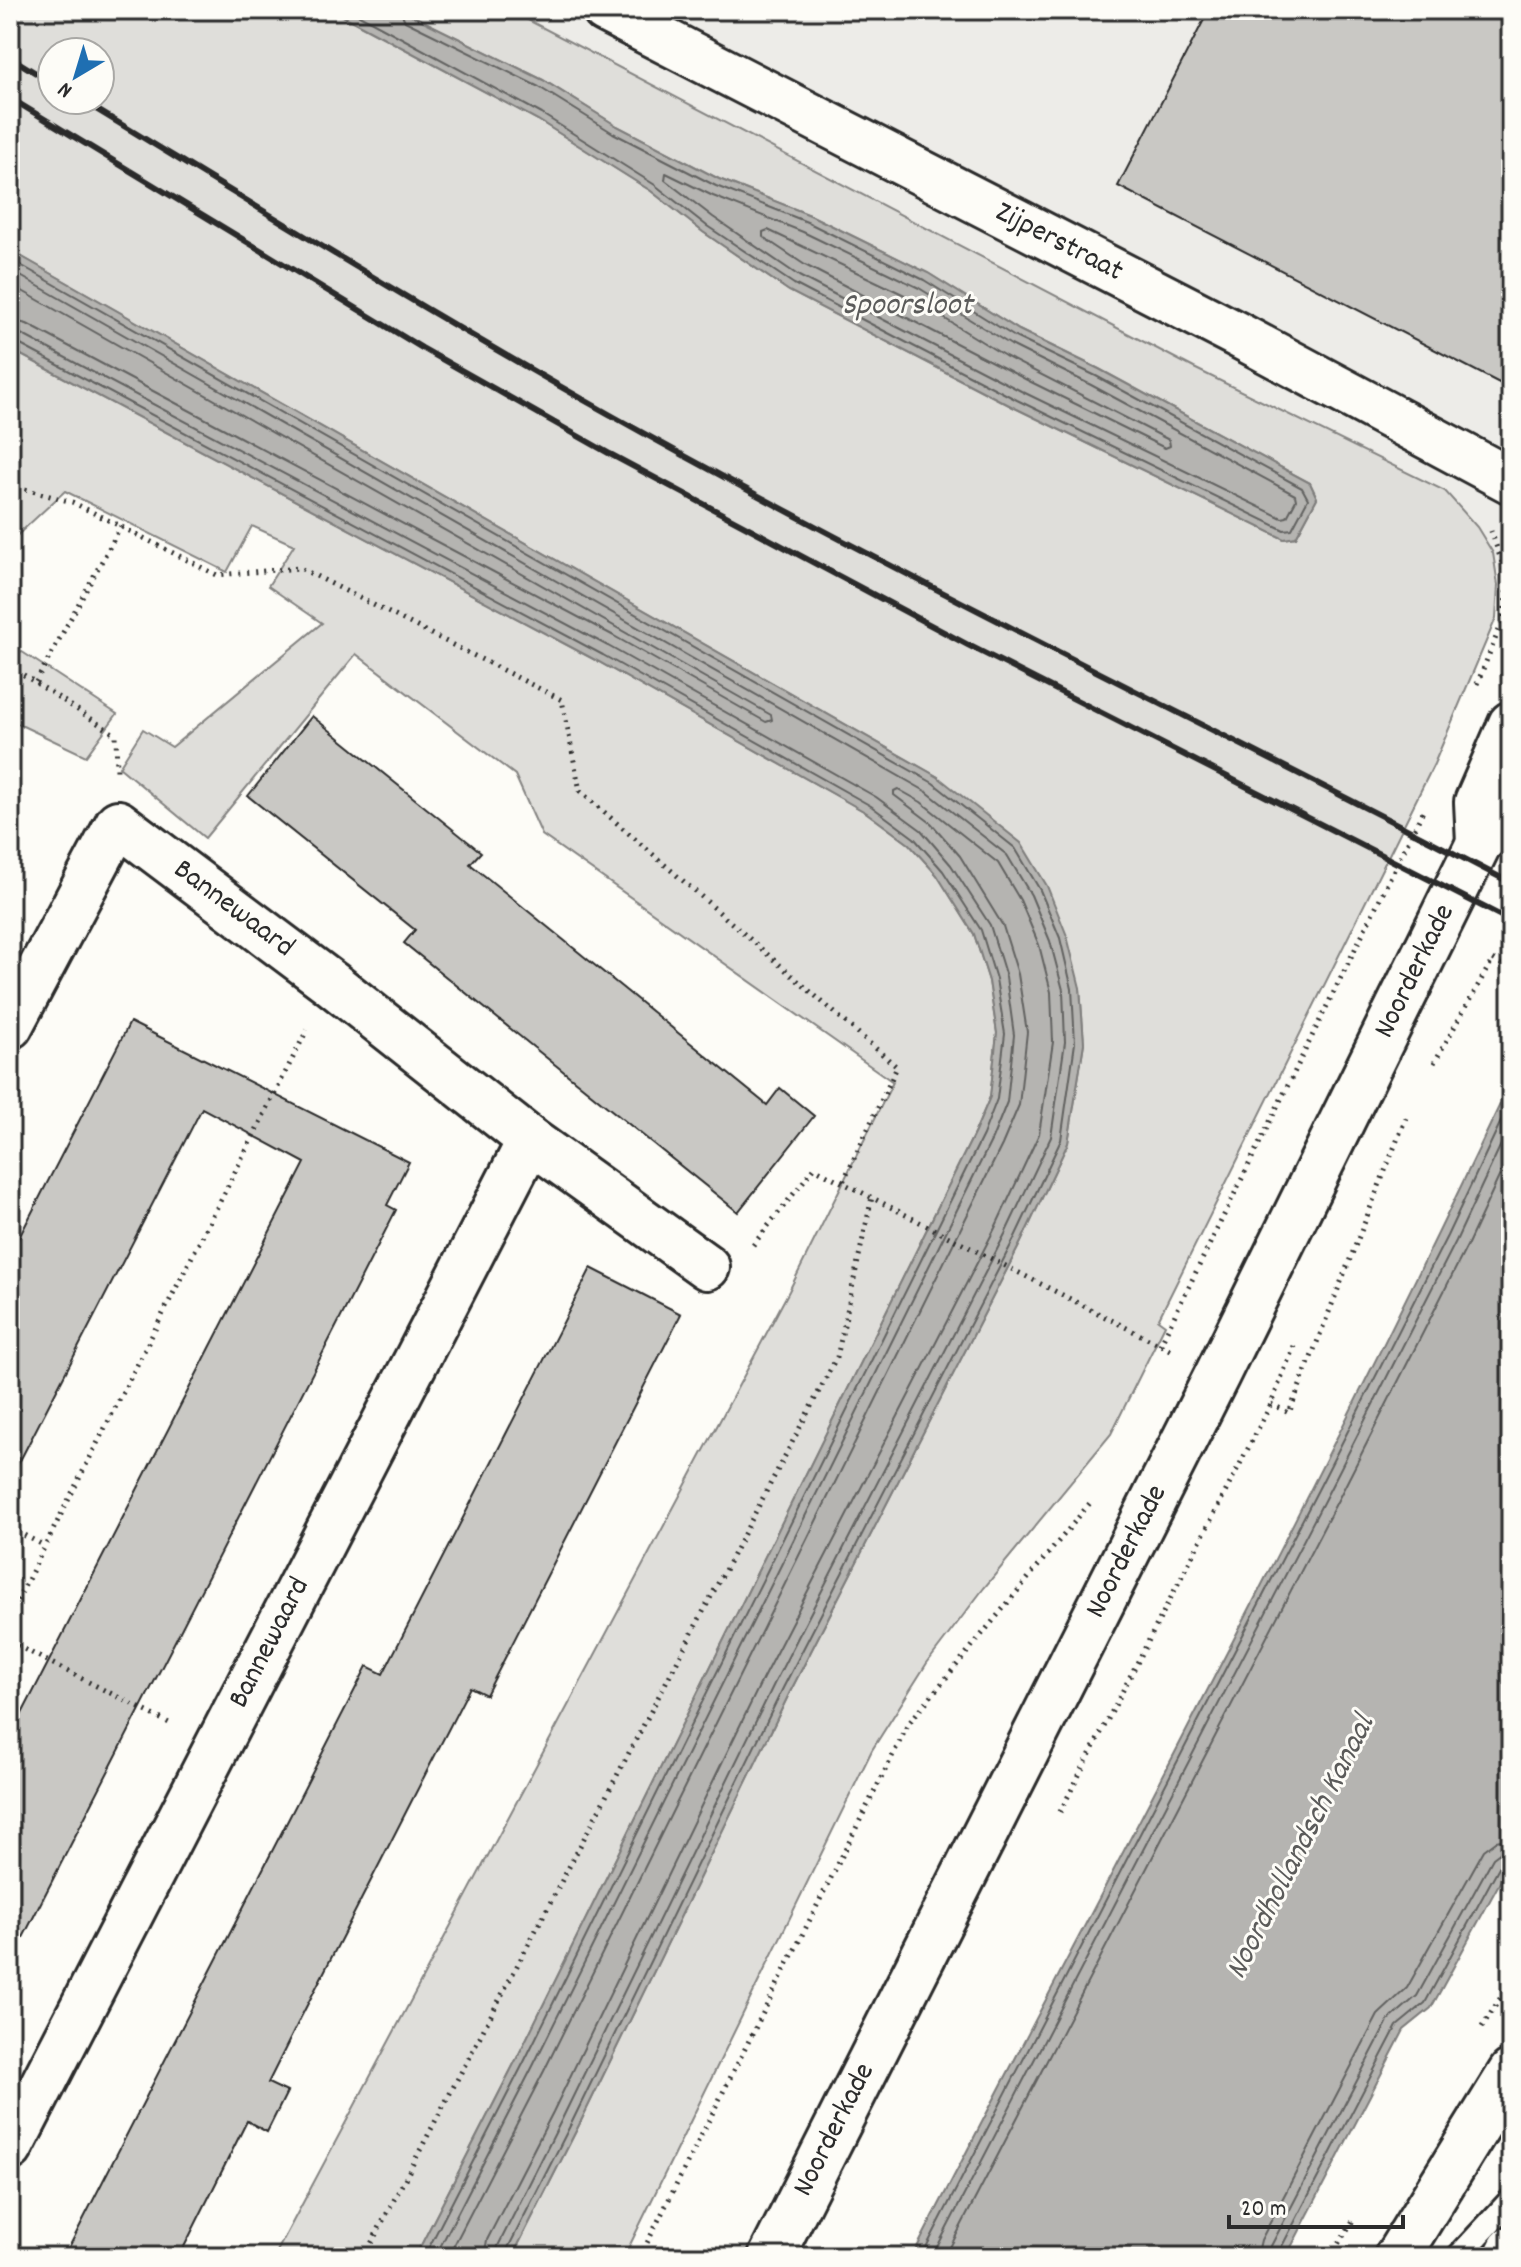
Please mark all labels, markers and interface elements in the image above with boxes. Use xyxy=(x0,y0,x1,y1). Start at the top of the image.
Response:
north arrow xyxy=(36,36,116,116)
text: N xyxy=(52,73,80,105)
street label: Zijperstraat xyxy=(987,192,1130,294)
water label: Spoorsloot xyxy=(842,284,975,330)
street label: Bannewaard xyxy=(164,850,303,969)
street label: Noorderkade xyxy=(1364,897,1467,1046)
street label: Noorderkade xyxy=(1076,1478,1179,1626)
street label: Bannewaard xyxy=(219,1570,322,1716)
water label: Noordhollandsch Kanaal xyxy=(1216,1706,1390,1988)
street label: Noorderkade xyxy=(783,2056,887,2205)
scale bar xyxy=(1229,2179,1403,2229)
text: 20 m xyxy=(1241,2193,1287,2227)

